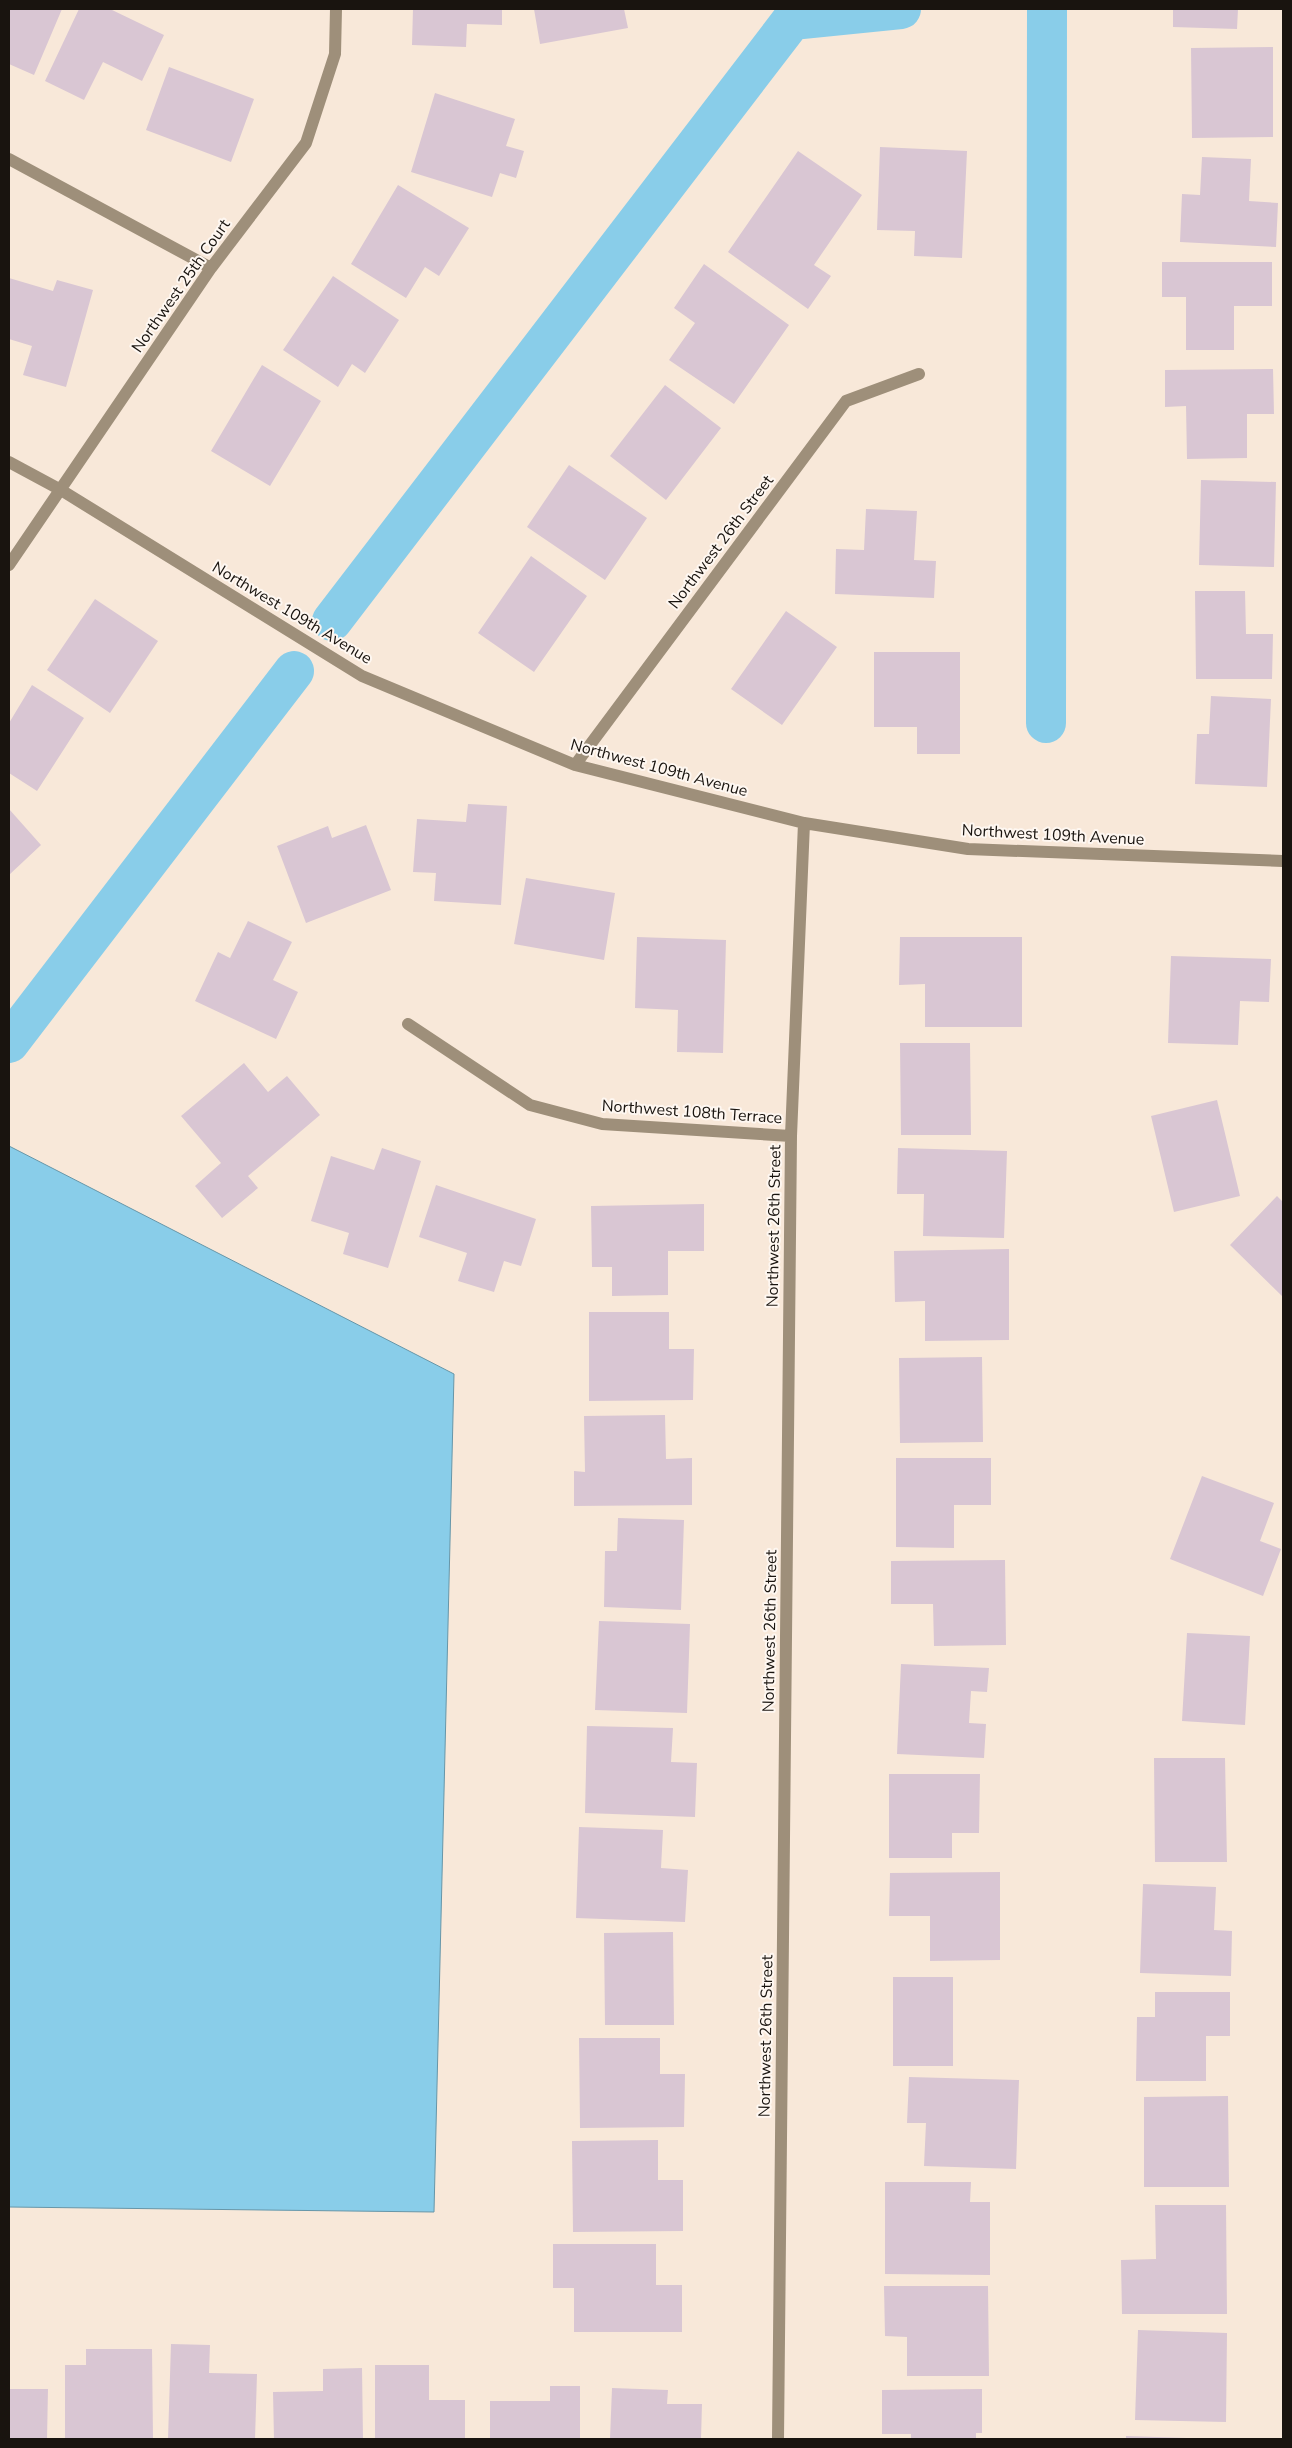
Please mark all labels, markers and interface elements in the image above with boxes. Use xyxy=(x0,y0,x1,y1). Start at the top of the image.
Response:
street label: Northwest 25th Court xyxy=(127,214,236,357)
street label: Northwest 26th Street xyxy=(663,470,779,613)
street label: Northwest 109th Avenue xyxy=(208,557,376,669)
street label: Northwest 109th Avenue xyxy=(568,734,750,802)
street label: Northwest 109th Avenue xyxy=(961,819,1145,851)
street label: Northwest 108th Terrace xyxy=(601,1095,783,1129)
street label: Northwest 26th Street xyxy=(762,1144,786,1307)
street label: Northwest 26th Street xyxy=(758,1549,782,1712)
street label: Northwest 26th Street xyxy=(754,1954,778,2117)

